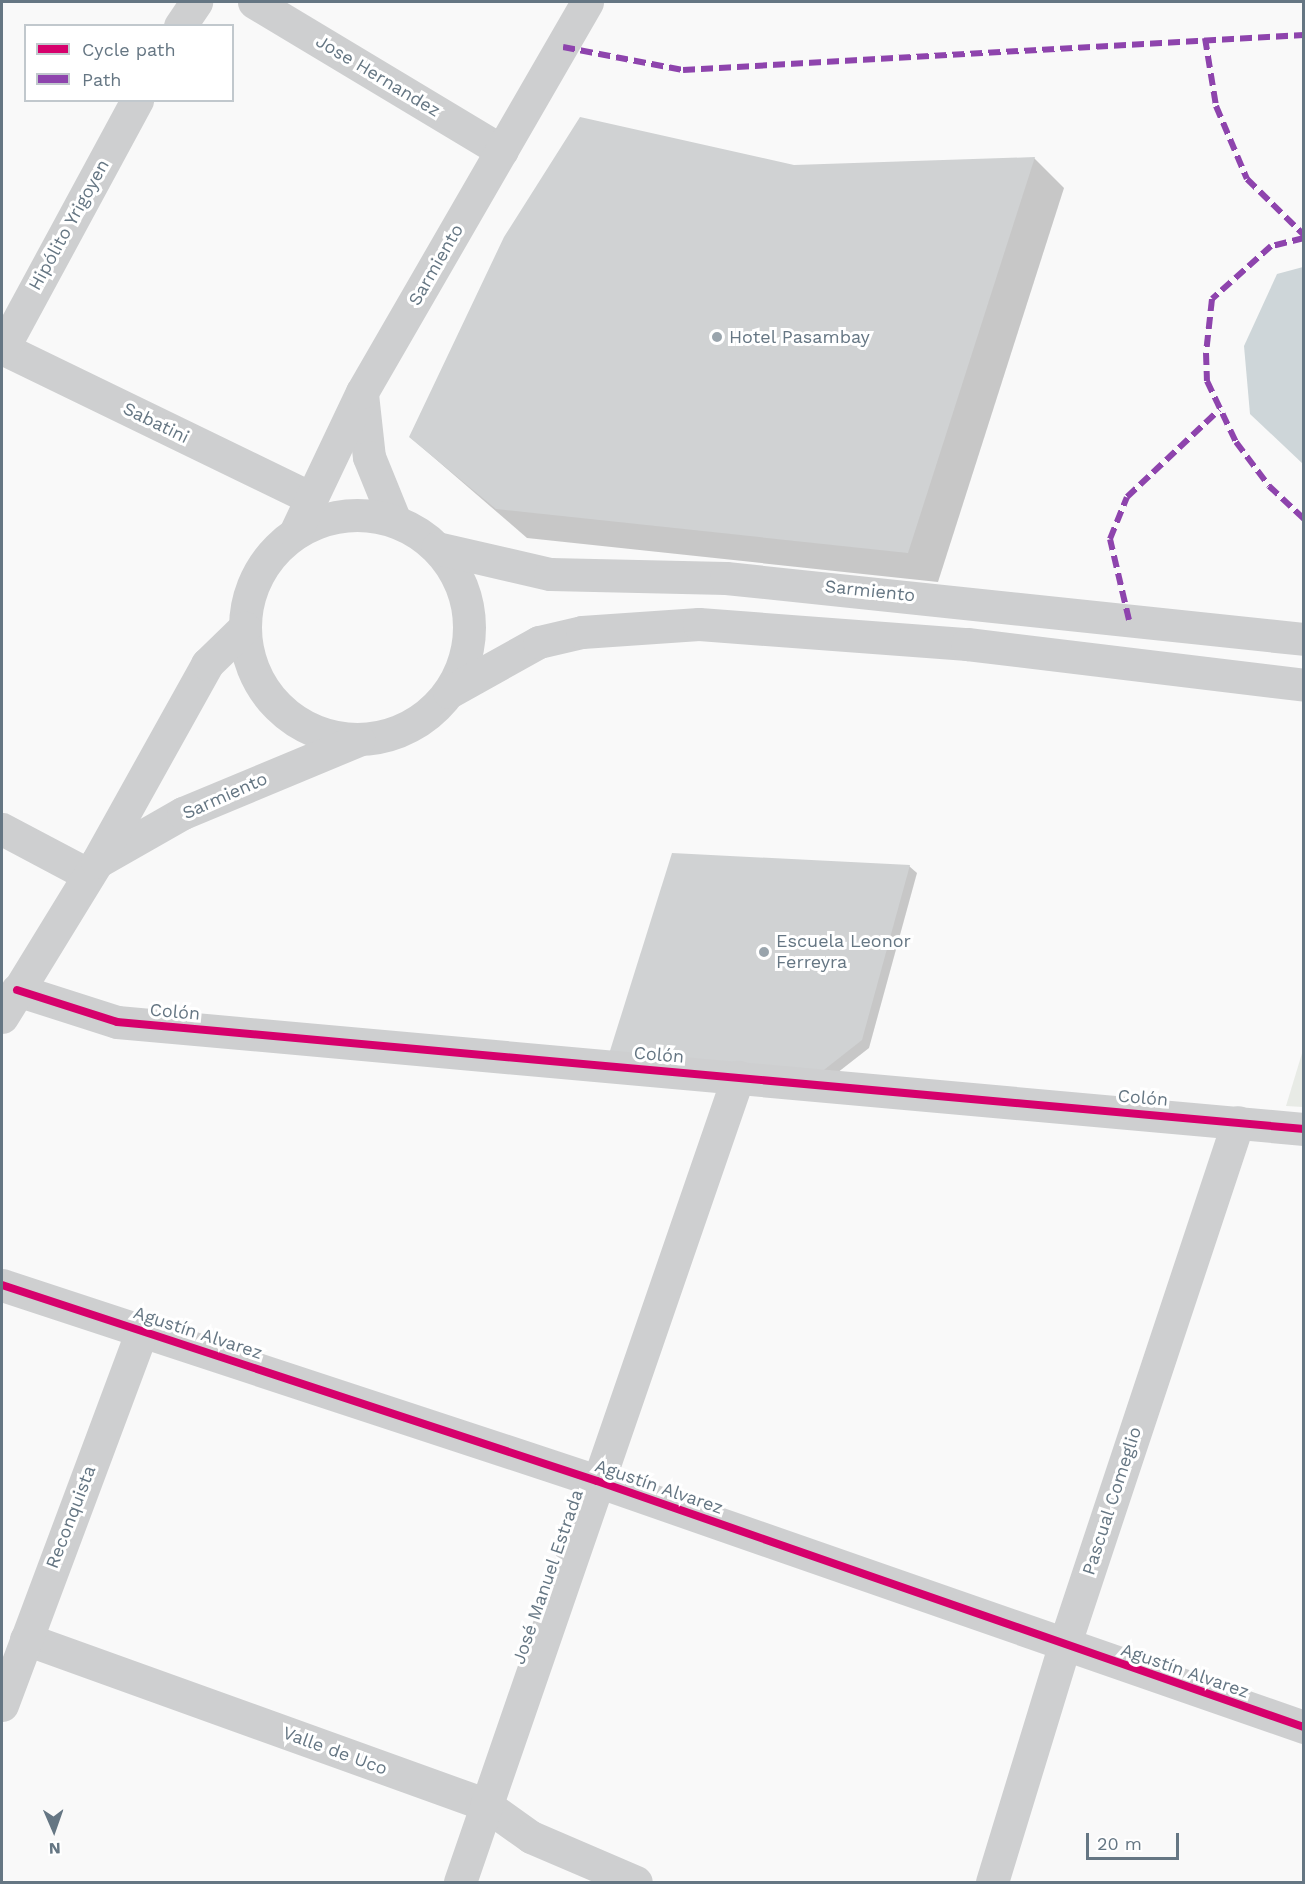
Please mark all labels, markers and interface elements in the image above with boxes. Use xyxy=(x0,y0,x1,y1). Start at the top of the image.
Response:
legend xyxy=(24,24,234,102)
street label: Jose Hernandez xyxy=(312,30,444,122)
text: Cycle path xyxy=(82,39,176,60)
text: Path xyxy=(82,69,122,90)
street label: Hipólito Yrigoyen xyxy=(24,155,114,295)
street label: Sarmiento xyxy=(404,220,468,310)
place label: Hotel Pasambay xyxy=(729,326,871,348)
marker: Hotel Pasambay xyxy=(710,330,724,344)
street label: Sabatini xyxy=(119,398,193,448)
street label: Sarmiento xyxy=(824,576,916,606)
street label: Sarmiento xyxy=(179,768,271,824)
place label: Escuela Leonor Ferreyra xyxy=(776,931,911,974)
marker: Escuela Leonor Ferreyra xyxy=(757,945,771,959)
street label: Colón xyxy=(149,999,201,1025)
street label: Colón xyxy=(633,1042,685,1068)
street label: Colón xyxy=(1117,1085,1169,1111)
street label: Agustín Alvarez xyxy=(130,1302,266,1364)
street label: Pascual Comeglio xyxy=(1078,1424,1146,1578)
street label: Agustín Alvarez xyxy=(592,1455,726,1519)
street label: Reconquista xyxy=(41,1462,101,1572)
street label: José Manuel Estrada xyxy=(508,1487,588,1667)
street label: Agustín Alvarez xyxy=(1118,1639,1252,1703)
street label: Valle de Uco xyxy=(280,1722,390,1780)
north arrow xyxy=(24,1800,84,1860)
scale bar xyxy=(1089,1821,1182,1859)
text: 20 m xyxy=(1097,1833,1142,1854)
text: N xyxy=(48,1839,61,1858)

